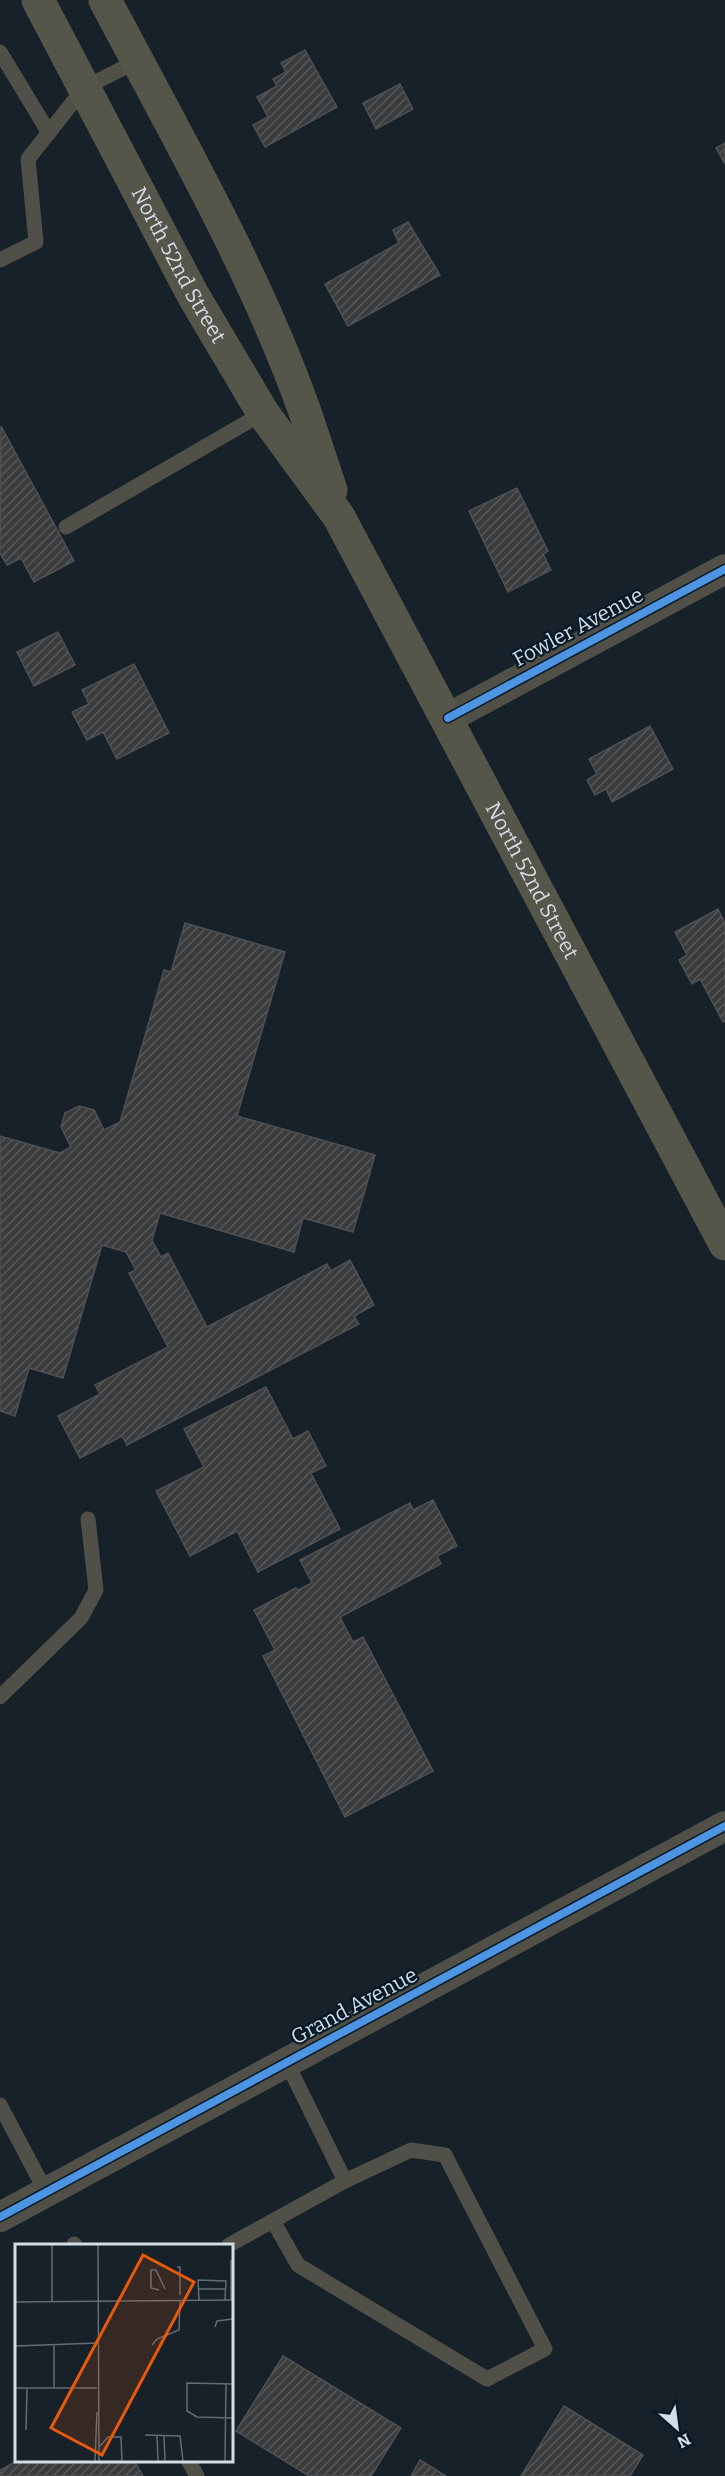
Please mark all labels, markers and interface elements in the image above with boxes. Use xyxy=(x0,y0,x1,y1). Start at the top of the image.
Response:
street label: North 52nd Street xyxy=(126,183,232,348)
street label: Fowler Avenue xyxy=(508,582,648,672)
street label: North 52nd Street xyxy=(480,798,585,964)
street label: Grand Avenue xyxy=(286,1962,422,2050)
inset map xyxy=(15,2244,232,2461)
north arrow xyxy=(647,2398,707,2458)
text: N xyxy=(674,2430,694,2452)

